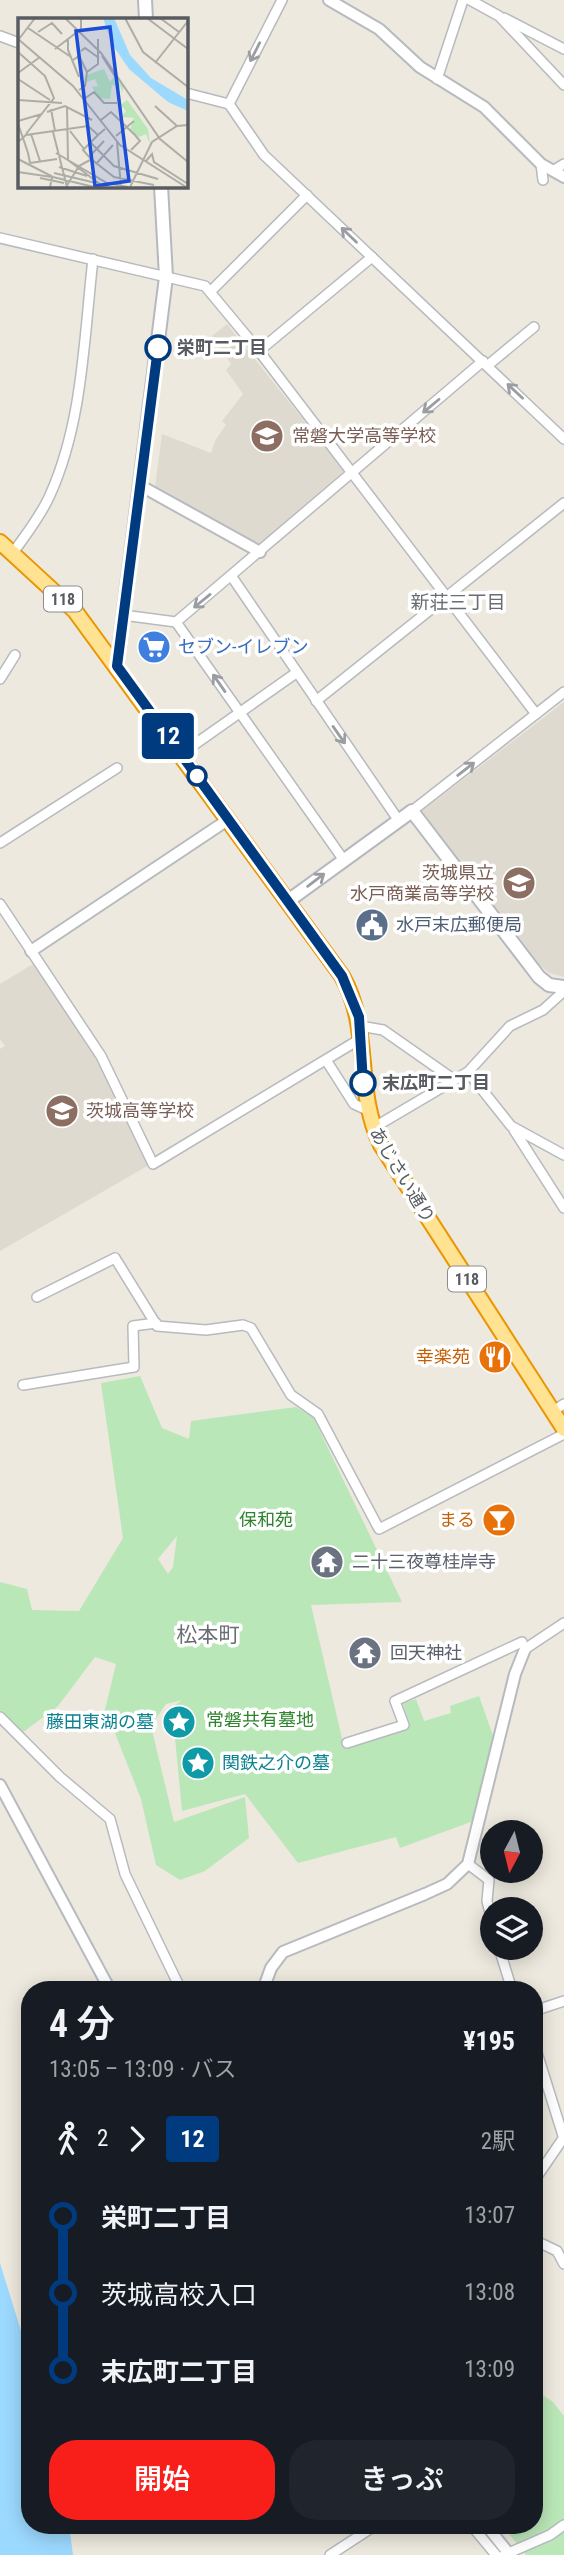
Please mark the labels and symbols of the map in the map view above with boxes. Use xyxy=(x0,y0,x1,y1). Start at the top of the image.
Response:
inset map xyxy=(18,18,187,187)
one-way arrow xyxy=(248,41,262,61)
one-way arrow xyxy=(341,227,358,244)
marker: 栄町二丁目 xyxy=(145,335,171,361)
place label: 栄町二丁目 xyxy=(177,337,267,358)
one-way arrow xyxy=(507,383,524,400)
one-way arrow xyxy=(422,398,440,414)
school or university icon: 常磐大学高等学校 xyxy=(248,417,286,455)
place label: 常磐大学高等学校 xyxy=(292,425,436,446)
road number: 118 xyxy=(44,586,82,612)
district label: 新荘三丁目 xyxy=(410,591,506,614)
one-way arrow xyxy=(193,593,211,609)
supermarket icon: セブン-イレブン xyxy=(135,628,173,666)
place label: セブン-イレブン xyxy=(178,636,308,657)
one-way arrow xyxy=(212,674,226,693)
line badge: 12 xyxy=(136,713,200,759)
one-way arrow xyxy=(332,724,346,744)
one-way arrow xyxy=(456,761,474,776)
unlabelled marker xyxy=(187,766,207,786)
place label: 茨城県立 水戸商業高等学校 xyxy=(350,862,494,904)
school or university icon: 茨城県立 水戸商業高等学校 xyxy=(500,864,538,902)
one-way arrow xyxy=(306,872,324,887)
public building icon: 水戸末広郵便局 xyxy=(353,906,391,944)
place label: 水戸末広郵便局 xyxy=(396,914,522,935)
marker: 末広町二丁目 xyxy=(350,1070,376,1096)
place label: 末広町二丁目 xyxy=(382,1072,490,1093)
school or university icon: 茨城高等学校 xyxy=(43,1092,81,1130)
place label: 茨城高等学校 xyxy=(86,1100,194,1121)
street label: あじさい通り xyxy=(366,1123,439,1226)
road number: 118 xyxy=(448,1266,486,1292)
restaurant icon: 幸楽苑 xyxy=(476,1338,514,1376)
place label: 幸楽苑 xyxy=(416,1346,470,1367)
bar icon: まる xyxy=(480,1501,518,1539)
park label: 保和苑 xyxy=(239,1509,293,1530)
place label: まる xyxy=(439,1509,475,1530)
temple icon: 二十三夜尊桂岸寺 xyxy=(308,1543,346,1581)
place label: 二十三夜尊桂岸寺 xyxy=(352,1551,496,1572)
district label: 松本町 xyxy=(177,1623,240,1647)
temple icon: 回天神社 xyxy=(346,1634,384,1672)
place label: 回天神社 xyxy=(390,1642,462,1663)
place icon: 藤田東湖の墓 xyxy=(160,1703,198,1741)
park label: 常磐共有墓地 xyxy=(206,1709,314,1730)
place label: 藤田東湖の墓 xyxy=(46,1711,154,1732)
place icon: 関鉄之介の墓 xyxy=(179,1744,217,1782)
place label: 関鉄之介の墓 xyxy=(222,1752,330,1773)
north arrow xyxy=(480,1820,542,1883)

